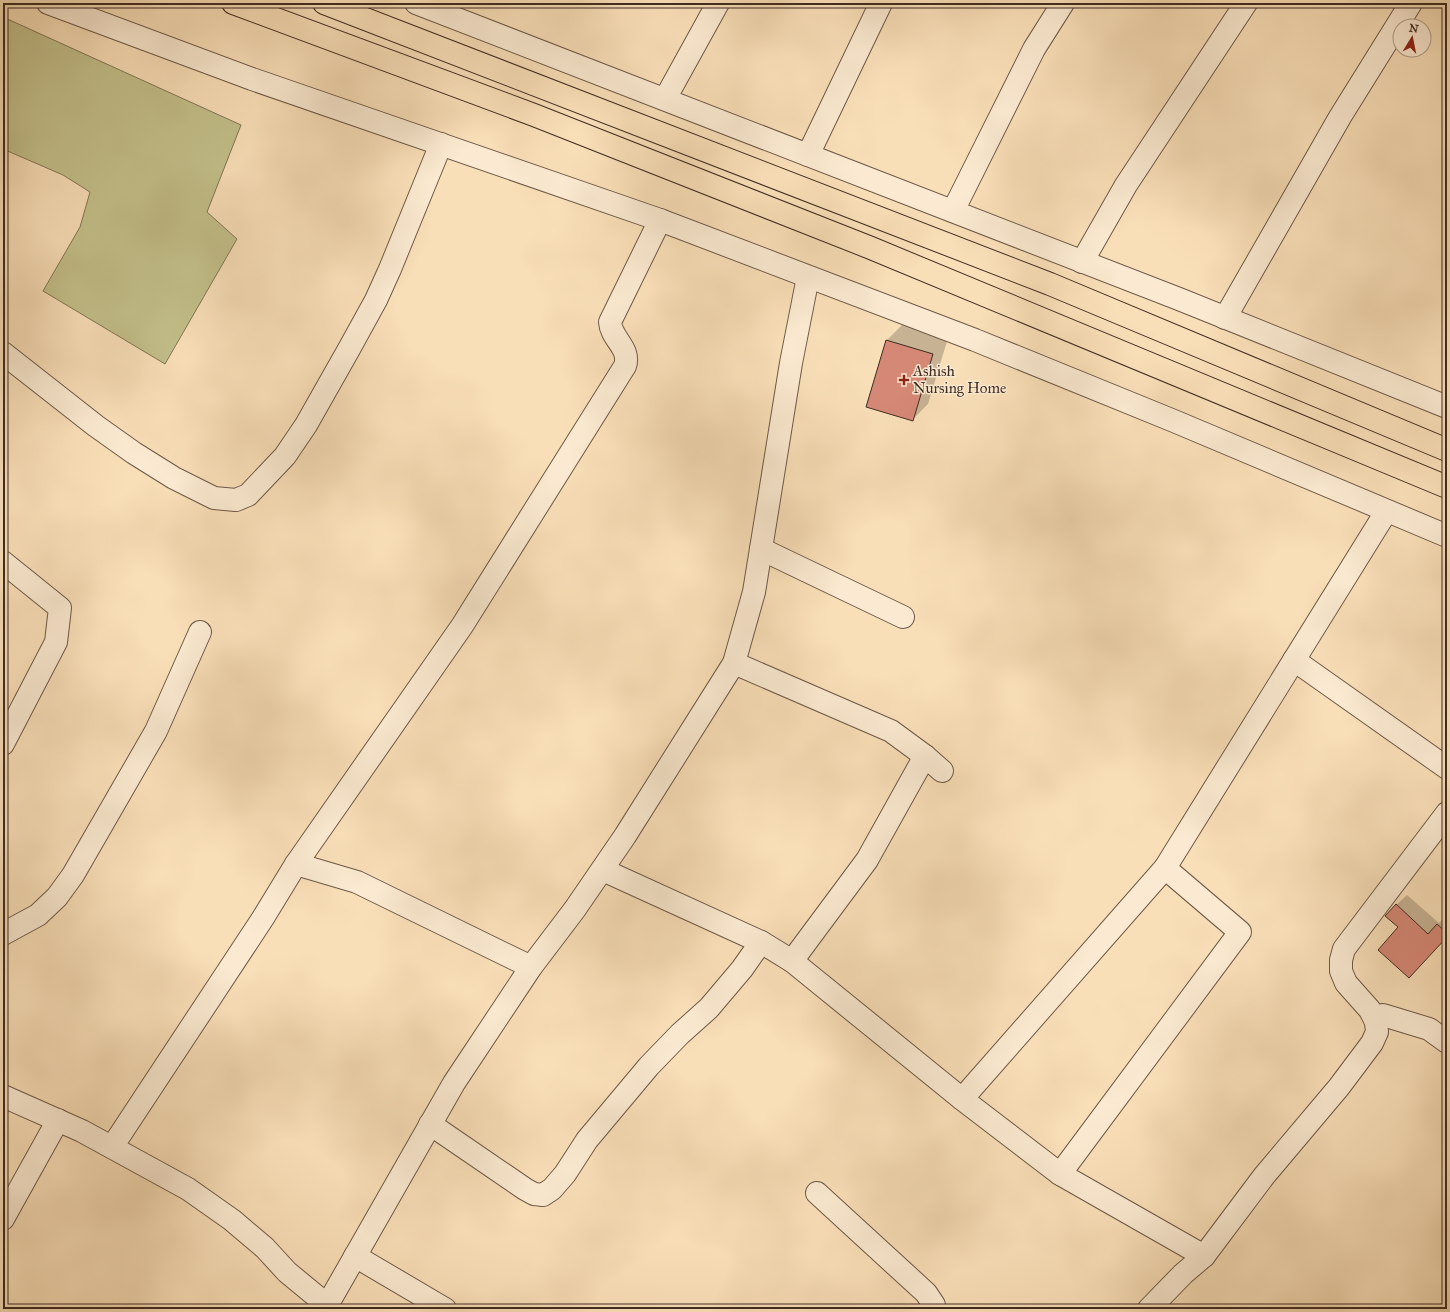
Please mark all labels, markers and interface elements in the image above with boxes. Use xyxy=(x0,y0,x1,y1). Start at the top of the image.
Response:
north arrow xyxy=(1392,18,1432,58)
text: N xyxy=(1408,21,1420,36)
place label: Ashish Nursing Home xyxy=(912,362,1006,397)
marker: Ashish Nursing Home xyxy=(898,374,910,386)

